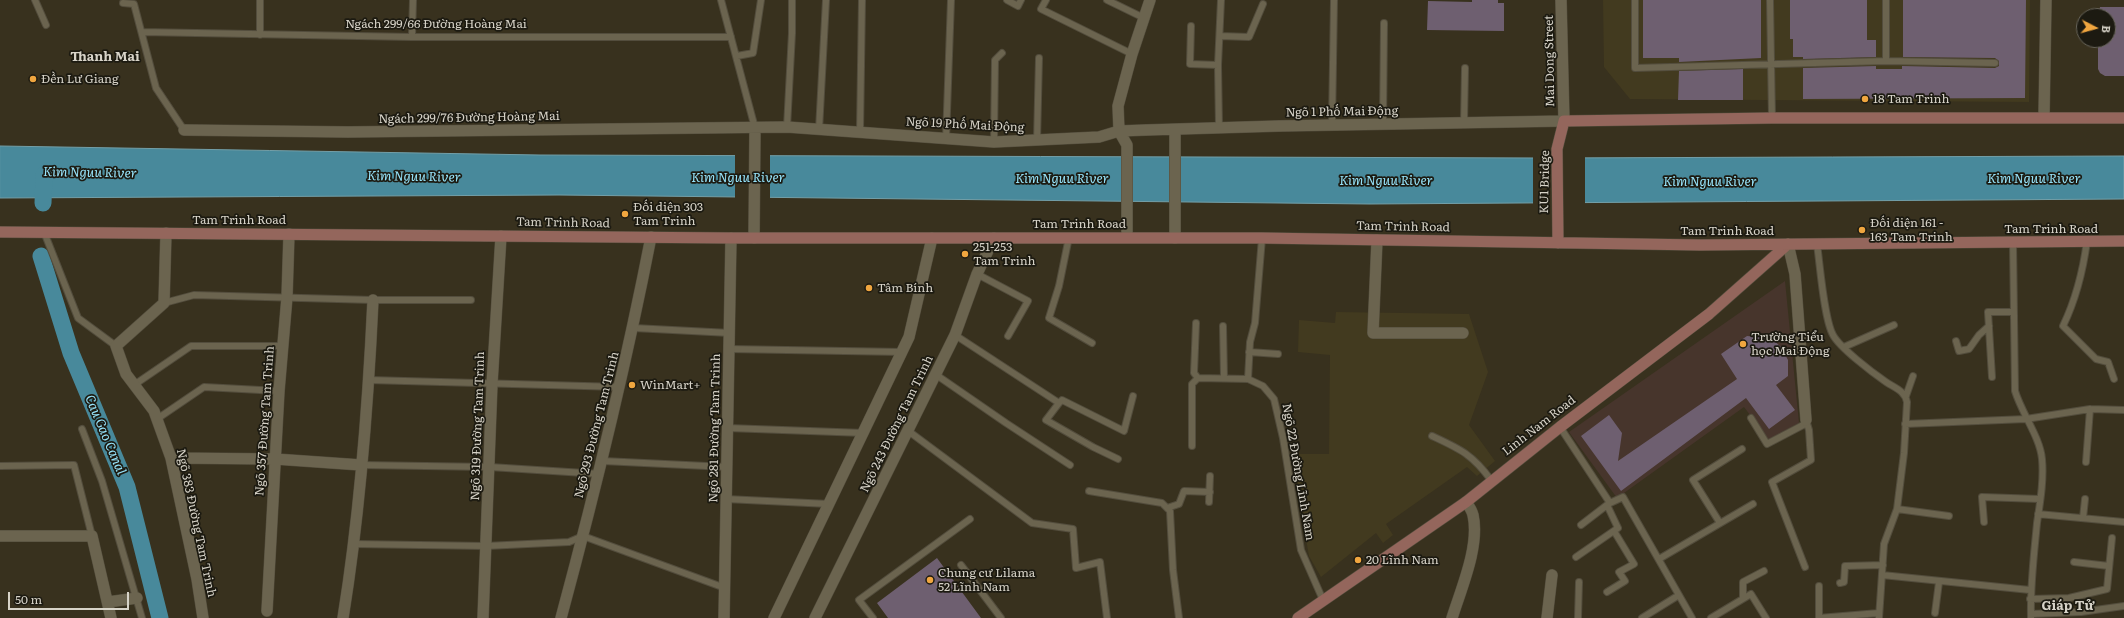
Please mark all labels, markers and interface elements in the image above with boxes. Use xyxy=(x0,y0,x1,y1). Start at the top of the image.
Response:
north arrow xyxy=(2076,8,2116,48)
street label: Mai Dong Street xyxy=(1542,15,1558,107)
street label: Ngách 299/66 Đường Hoàng Mai xyxy=(345,17,527,31)
text: B xyxy=(2099,25,2115,34)
district label: Thanh Mai xyxy=(70,49,140,65)
place label: Đền Lư Giang xyxy=(41,72,119,86)
marker: Đền Lư Giang xyxy=(28,74,38,84)
place label: 18 Tam Trinh xyxy=(1873,92,1949,106)
marker: 18 Tam Trinh xyxy=(1860,94,1870,104)
street label: Ngõ 1 Phố Mai Động xyxy=(1286,104,1398,120)
street label: Ngách 299/76 Đường Hoàng Mai xyxy=(378,109,560,127)
street label: Ngõ 19 Phố Mai Động xyxy=(905,115,1025,135)
street label: KU1 Bridge xyxy=(1537,150,1553,214)
water label: Kim Nguu River xyxy=(43,164,137,182)
water label: Kim Nguu River xyxy=(367,168,461,186)
water label: Kim Nguu River xyxy=(691,170,785,186)
water label: Kim Nguu River xyxy=(1015,171,1109,187)
water label: Kim Nguu River xyxy=(1987,171,2081,187)
water label: Kim Nguu River xyxy=(1339,173,1433,189)
water label: Kim Nguu River xyxy=(1663,174,1757,190)
place label: Đối diện 303 Tam Trinh xyxy=(633,200,703,228)
marker: Đối diện 303 Tam Trinh xyxy=(620,209,630,219)
street label: Tam Trinh Road xyxy=(192,213,286,227)
street label: Tam Trinh Road xyxy=(516,215,610,231)
place label: Đối diện 161 - 163 Tam Trinh xyxy=(1870,216,1953,244)
street label: Tam Trinh Road xyxy=(1032,217,1126,231)
street label: Tam Trinh Road xyxy=(1356,219,1450,235)
street label: Tam Trinh Road xyxy=(2004,222,2098,236)
street label: Tam Trinh Road xyxy=(1680,224,1774,238)
marker: Đối diện 161 - 163 Tam Trinh xyxy=(1857,225,1867,235)
place label: 251-253 Tam Trinh xyxy=(973,240,1036,268)
marker: 251-253 Tam Trinh xyxy=(960,249,970,259)
place label: Tâm Bính xyxy=(877,281,933,295)
marker: Tâm Bính xyxy=(864,283,874,293)
place label: Trường Tiểu học Mai Động xyxy=(1751,330,1830,358)
marker: Trường Tiểu học Mai Động xyxy=(1738,339,1748,349)
street label: Ngõ 357 Đường Tam Trinh xyxy=(253,346,277,496)
street label: Ngõ 293 Đường Tam Trinh xyxy=(572,350,622,500)
street label: Ngõ 319 Đường Tam Trinh xyxy=(468,351,488,501)
street label: Ngõ 281 Đường Tam Trinh xyxy=(706,353,724,503)
street label: Ngõ 243 Đường Tam Trinh xyxy=(857,353,937,495)
place label: WinMart+ xyxy=(640,378,700,392)
marker: WinMart+ xyxy=(627,380,637,390)
water label: Cau Gao Canal xyxy=(81,393,129,477)
street label: Linh Nam Road xyxy=(1500,393,1578,459)
street label: Ngõ 22 Đường Lĩnh Nam xyxy=(1279,402,1317,542)
street label: Ngõ 383 Đường Tam Trinh xyxy=(173,448,219,598)
place label: 20 Lĩnh Nam xyxy=(1366,553,1439,567)
marker: 20 Lĩnh Nam xyxy=(1353,555,1363,565)
place label: Chung cư Lilama 52 Lĩnh Nam xyxy=(938,566,1035,594)
marker: Chung cư Lilama 52 Lĩnh Nam xyxy=(925,575,935,585)
scale bar xyxy=(10,584,131,610)
text: 50 m xyxy=(15,590,42,608)
district label: Giáp Tử xyxy=(2041,598,2095,614)

